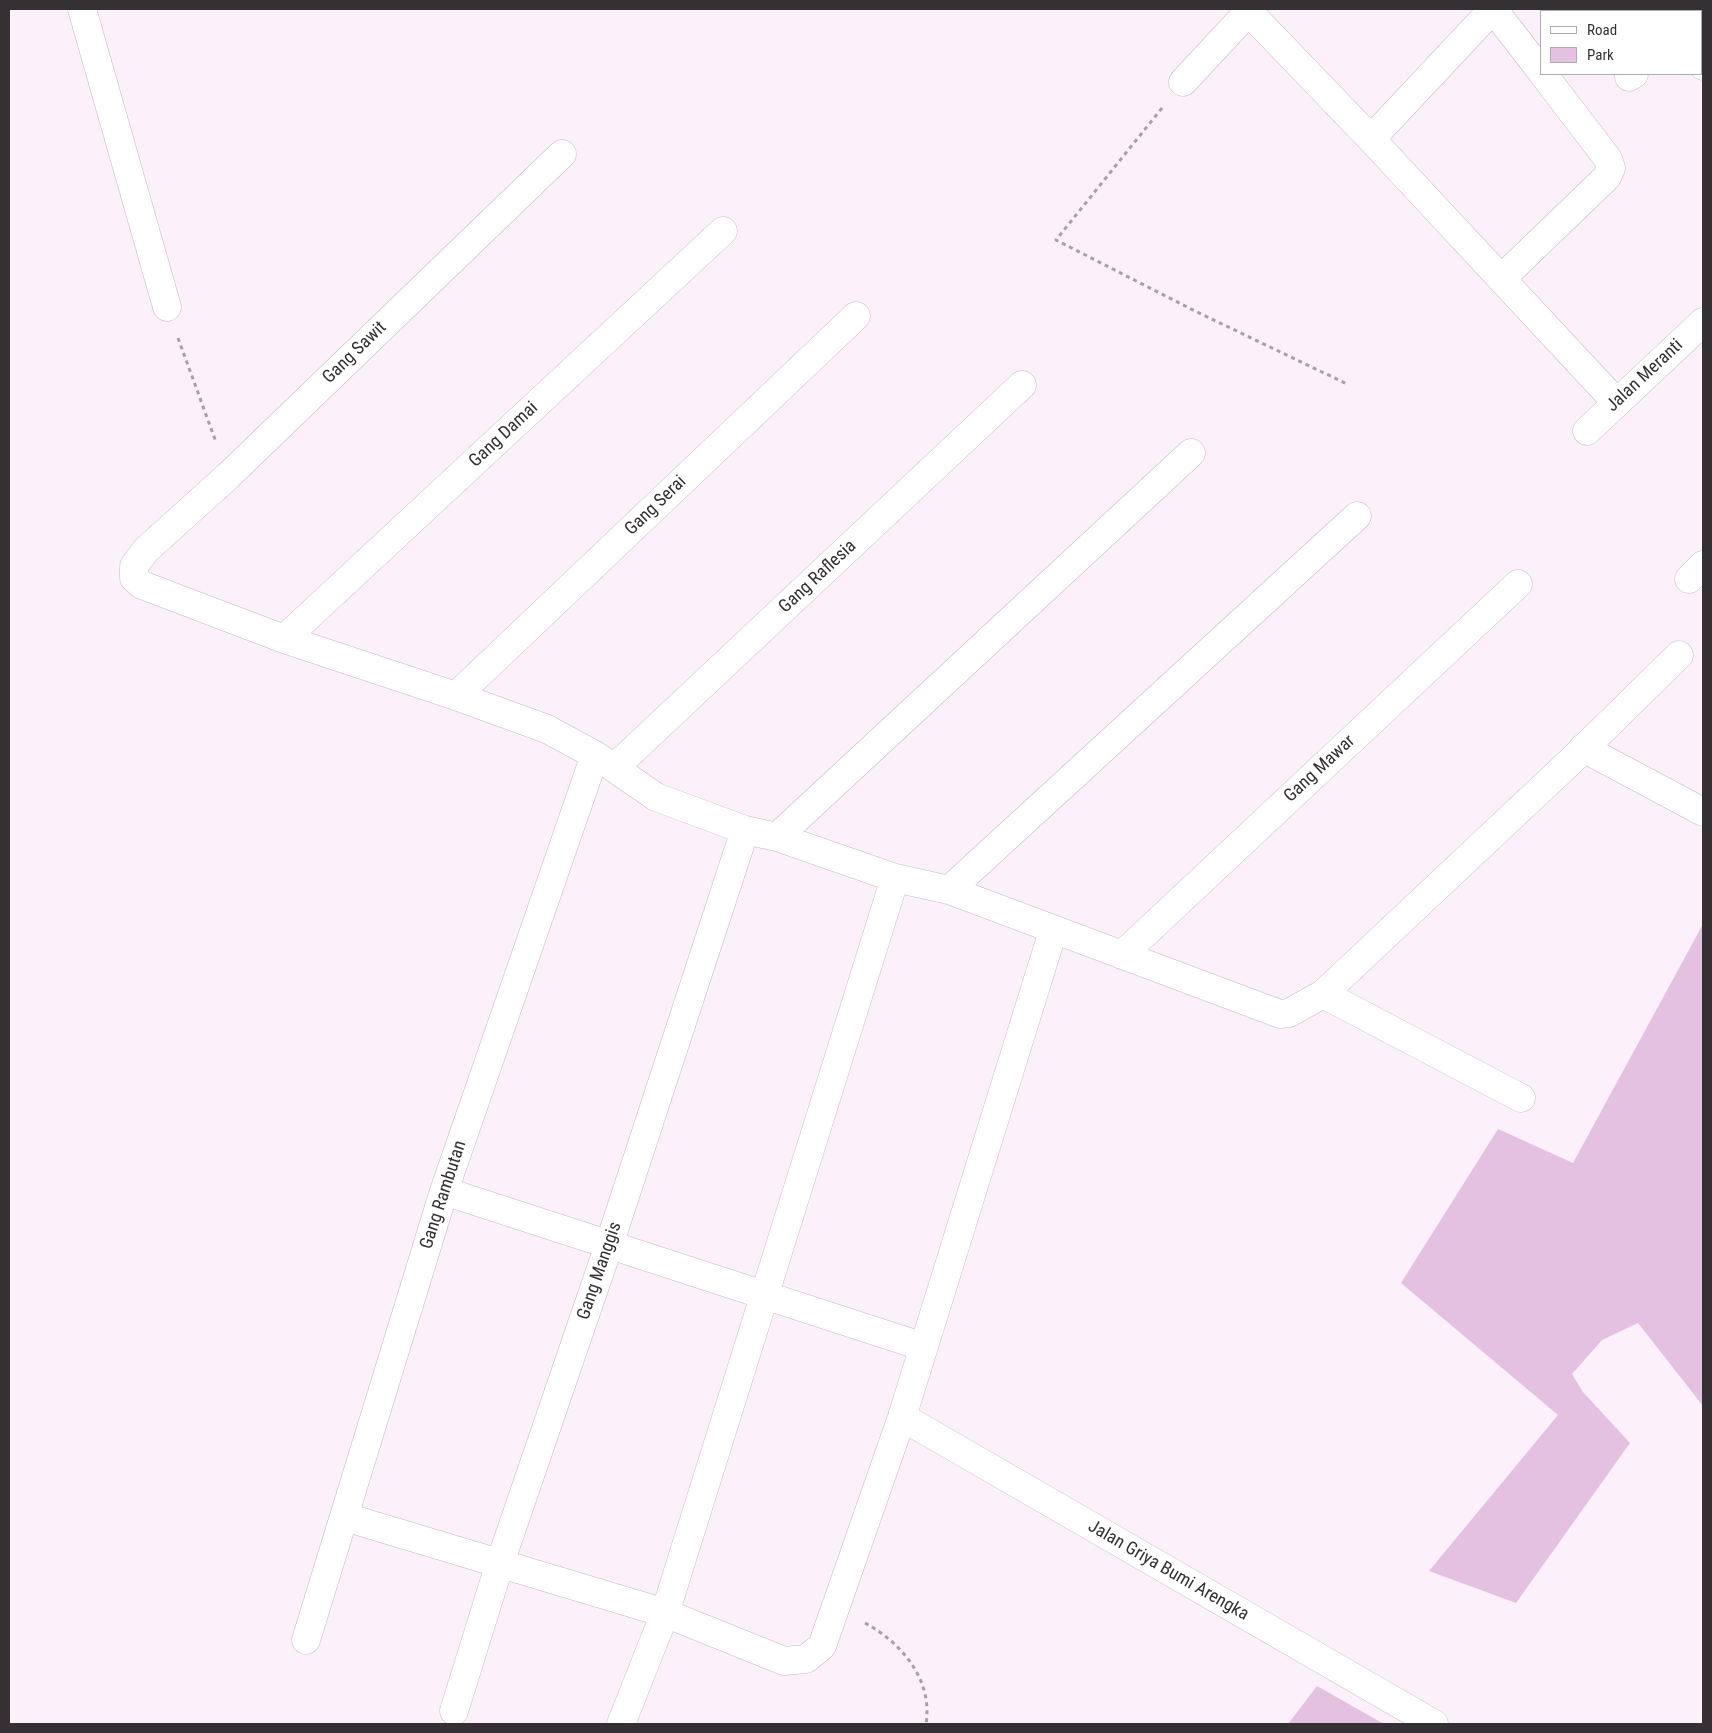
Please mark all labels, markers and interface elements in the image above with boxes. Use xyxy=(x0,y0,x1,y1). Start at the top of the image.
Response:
legend xyxy=(1540,10,1702,75)
text: Road xyxy=(1587,21,1617,39)
text: Park xyxy=(1587,46,1614,64)
street label: Gang Sawit xyxy=(319,317,391,389)
street label: Jalan Meranti xyxy=(1602,335,1688,417)
street label: Gang Damai xyxy=(465,398,543,472)
street label: Gang Serai xyxy=(621,472,691,540)
street label: Gang Raflesia xyxy=(775,536,861,618)
street label: Gang Mawar xyxy=(1280,731,1360,807)
street label: Gang Rambutan xyxy=(416,1138,472,1252)
street label: Gang Manggis xyxy=(573,1219,627,1323)
street label: Jalan Griya Bumi Arengka xyxy=(1084,1516,1252,1626)

